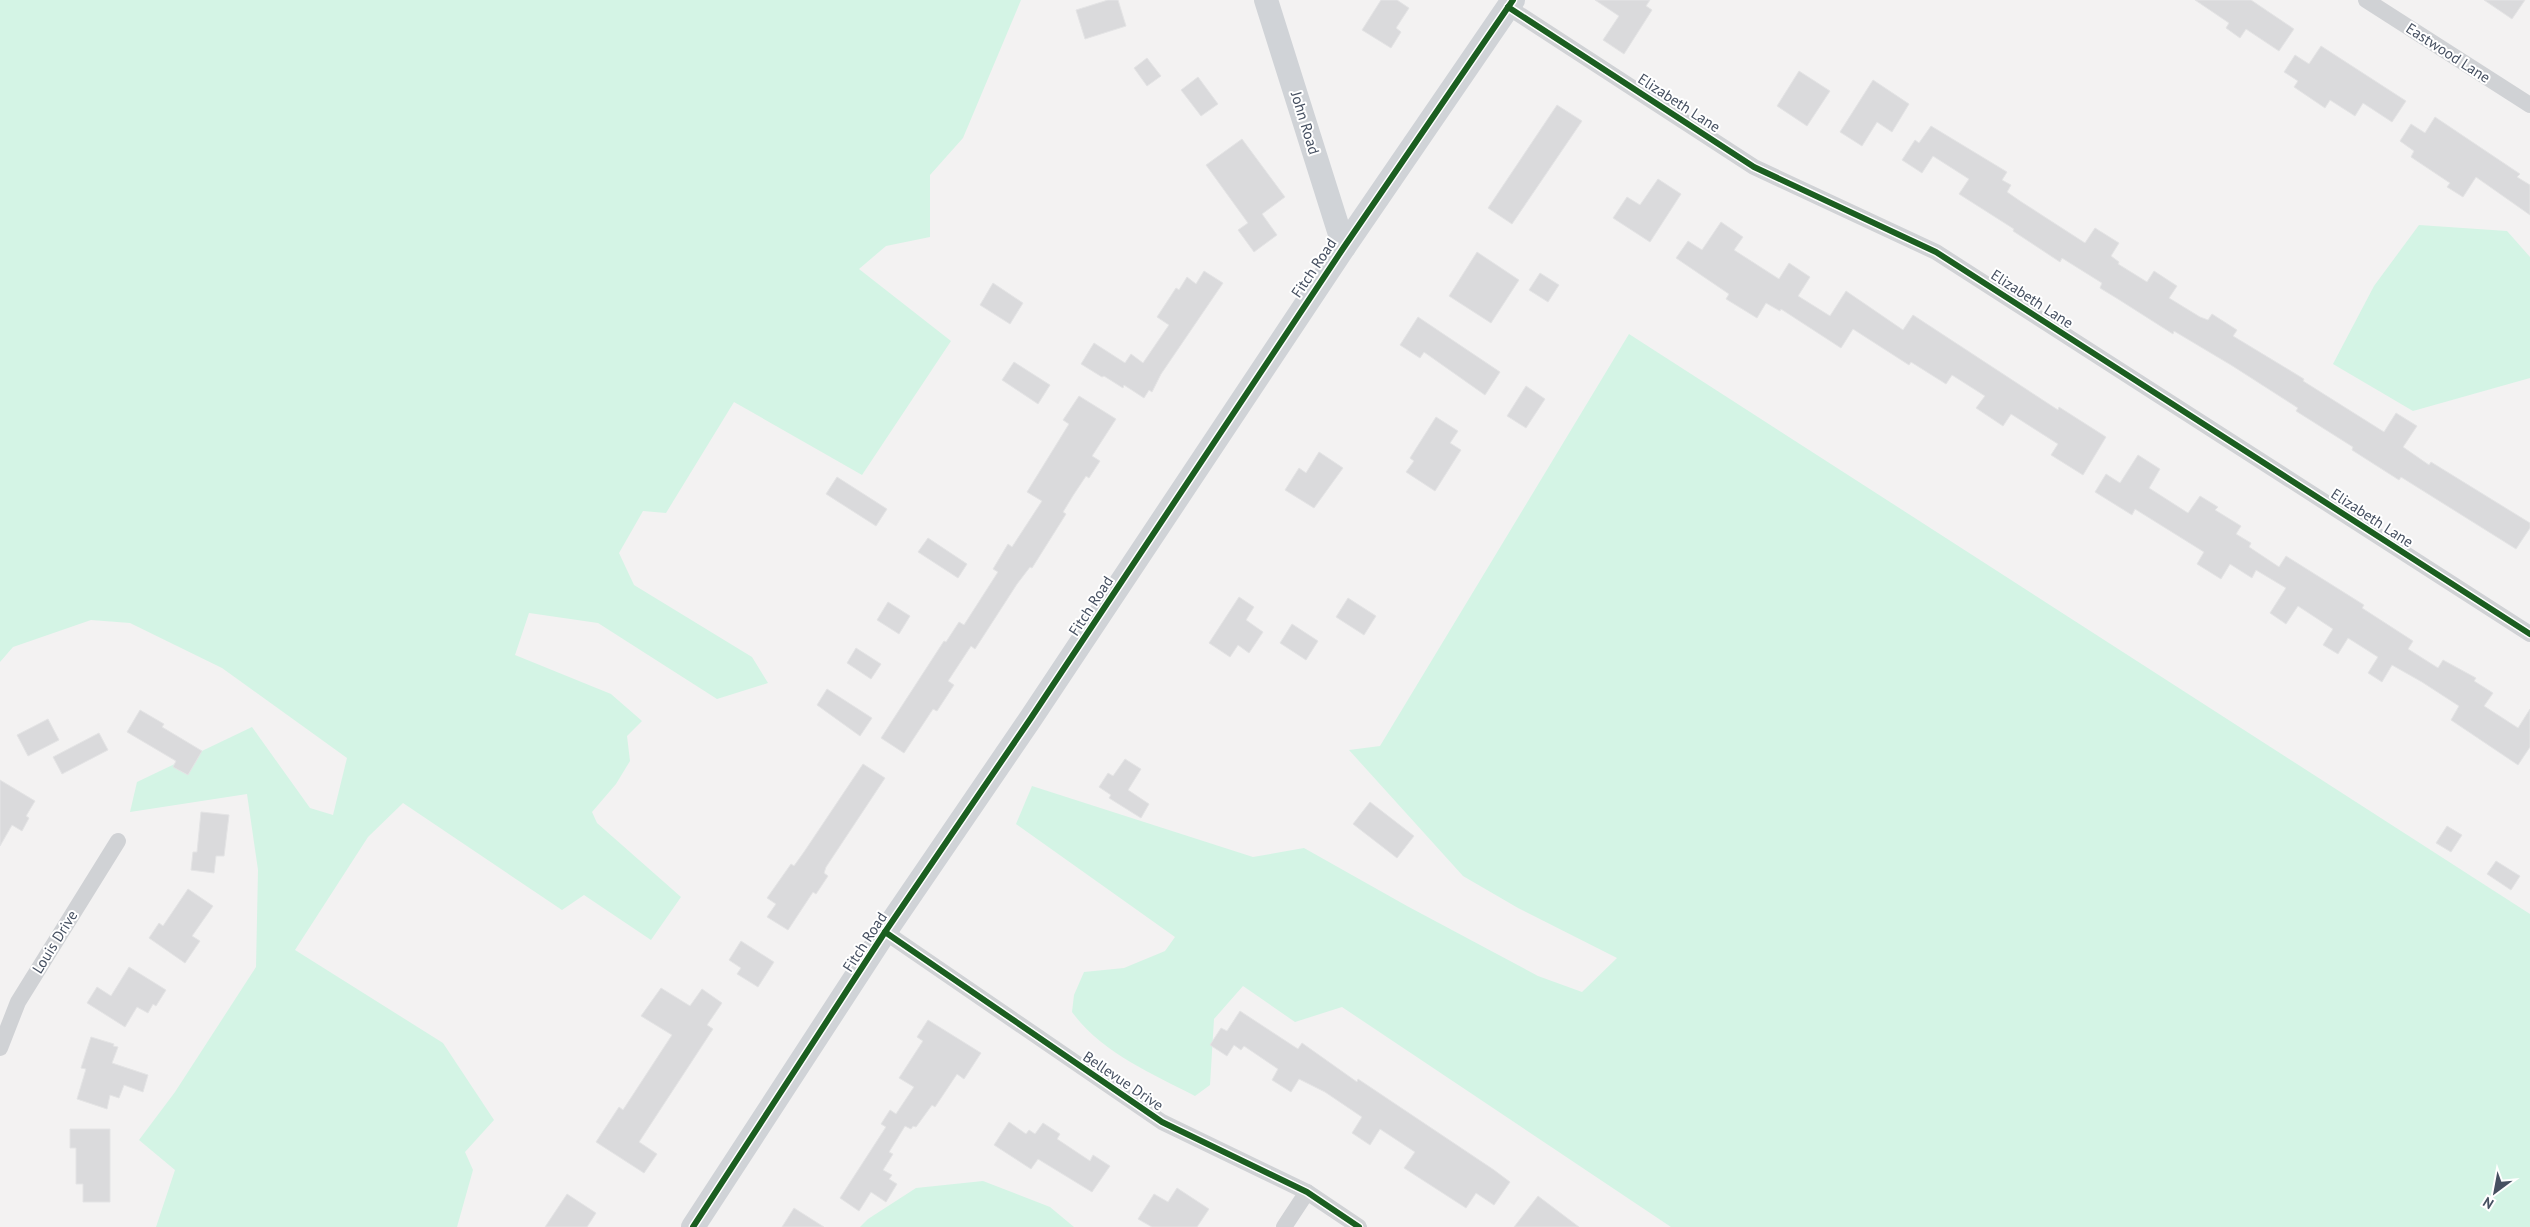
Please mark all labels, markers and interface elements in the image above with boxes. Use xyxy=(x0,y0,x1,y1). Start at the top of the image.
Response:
street label: Eastwood Lane xyxy=(2403,18,2494,87)
street label: Elizabeth Lane xyxy=(1635,69,1724,136)
street label: John Road xyxy=(1287,88,1324,157)
street label: Fitch Road xyxy=(1287,234,1340,301)
street label: Elizabeth Lane xyxy=(1988,265,2077,332)
street label: Elizabeth Lane xyxy=(2328,484,2417,551)
street label: Fitch Road xyxy=(1064,572,1117,639)
street label: Louis Drive xyxy=(28,907,81,977)
street label: Fitch Road xyxy=(838,908,891,975)
street label: Bellevue Drive xyxy=(1079,1047,1167,1114)
north arrow xyxy=(2470,1167,2520,1217)
text: N xyxy=(2479,1193,2497,1213)

